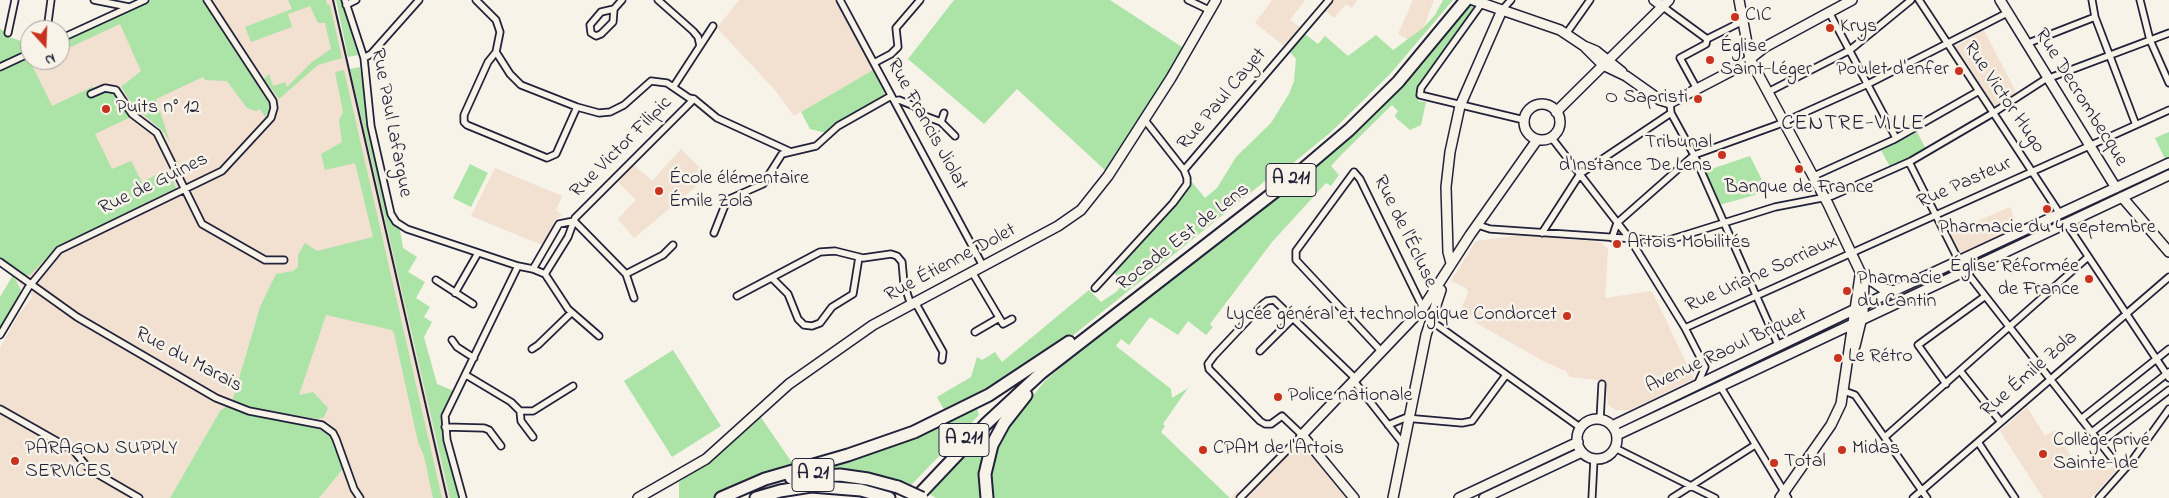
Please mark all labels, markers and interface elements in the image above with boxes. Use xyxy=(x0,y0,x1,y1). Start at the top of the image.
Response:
place label: CIC xyxy=(1745,5,1772,29)
marker: CIC xyxy=(1729,11,1741,23)
place label: Krys xyxy=(1840,16,1877,40)
north arrow xyxy=(20,20,70,70)
marker: Krys xyxy=(1824,22,1836,34)
street label: Rue Decrombecque xyxy=(2028,25,2132,171)
place label: Église Saint-Léger xyxy=(1720,36,1812,83)
street label: Rue Victor Hugo xyxy=(1957,37,2049,159)
street label: Rue Paul Cayet xyxy=(1173,44,1273,156)
text: N xyxy=(42,47,58,70)
street label: Rue Paul Lafargue xyxy=(364,47,416,199)
marker: Église Saint-Léger xyxy=(1704,54,1716,66)
street label: Rue Francis Jiolat xyxy=(880,55,972,195)
place label: Poulet d'enfer xyxy=(1836,59,1949,83)
marker: Poulet d'enfer xyxy=(1953,65,1965,77)
place label: O Sapristi xyxy=(1605,87,1688,111)
street label: Rue Victor Filipic xyxy=(566,92,678,204)
marker: O Sapristi xyxy=(1692,93,1704,105)
place label: Puits n° 12 xyxy=(116,97,200,121)
marker: Puits n° 12 xyxy=(100,103,112,115)
district label: CENTRE-VILLE xyxy=(1780,112,1926,138)
place label: Tribunal d'Instance De Lens xyxy=(1559,132,1712,179)
street label: Rue de Guines xyxy=(96,148,212,222)
marker: Tribunal d'Instance De Lens xyxy=(1716,149,1728,161)
street label: Rue Pasteur xyxy=(1914,152,2016,216)
marker: Banque de France xyxy=(1793,163,1805,175)
road number: A 211 xyxy=(1266,164,1316,196)
place label: École élémentaire Émile Zola xyxy=(669,168,809,215)
street label: Rue de l'Écluse xyxy=(1366,172,1442,292)
place label: Banque de France xyxy=(1724,177,1874,201)
street label: Rocade Est de Lens xyxy=(1113,179,1255,297)
marker: École élémentaire Émile Zola xyxy=(653,185,665,197)
marker: Pharmacie du 4 septembre xyxy=(2041,203,2053,215)
place label: Pharmacie du 4 septembre xyxy=(1938,217,2156,241)
street label: Rue Étienne Dolet xyxy=(881,219,1021,309)
street label: Rue Uriane Sorriaux xyxy=(1682,231,1842,319)
place label: Artois Mobilités xyxy=(1627,232,1750,256)
marker: Artois Mobilités xyxy=(1611,238,1623,250)
place label: Église Réformée de France xyxy=(1949,256,2079,303)
place label: Pharmacie du Cantin xyxy=(1857,268,1942,315)
marker: Église Réformée de France xyxy=(2083,273,2095,285)
marker: Pharmacie du Cantin xyxy=(1841,285,1853,297)
place label: Lycée général et technologique Condorcet xyxy=(1226,304,1557,328)
street label: Avenue Raoul Briquet xyxy=(1642,304,1812,400)
marker: Lycée général et technologique Condorcet xyxy=(1561,310,1573,322)
street label: Rue du Marais xyxy=(130,323,246,399)
street label: Rue Émile Zola xyxy=(1977,326,2083,424)
place label: Le Rétro xyxy=(1848,346,1913,370)
marker: Le Rétro xyxy=(1832,352,1844,364)
place label: Police nationale xyxy=(1288,385,1412,409)
marker: Police nationale xyxy=(1272,391,1284,403)
road number: A 211 xyxy=(939,424,989,456)
place label: Collège privé Sainte-Ide xyxy=(2053,430,2150,477)
place label: PARAGON SUPPLY SERVICES xyxy=(25,438,177,485)
place label: CPAM de l'Artois xyxy=(1213,438,1344,462)
place label: Midas xyxy=(1852,438,1900,462)
marker: CPAM de l'Artois xyxy=(1197,444,1209,456)
marker: Midas xyxy=(1836,444,1848,456)
marker: Collège privé Sainte-Ide xyxy=(2037,448,2049,460)
place label: Total xyxy=(1784,451,1826,475)
marker: PARAGON SUPPLY SERVICES xyxy=(9,455,21,467)
marker: Total xyxy=(1768,457,1780,469)
road number: A 21 xyxy=(792,458,834,492)

